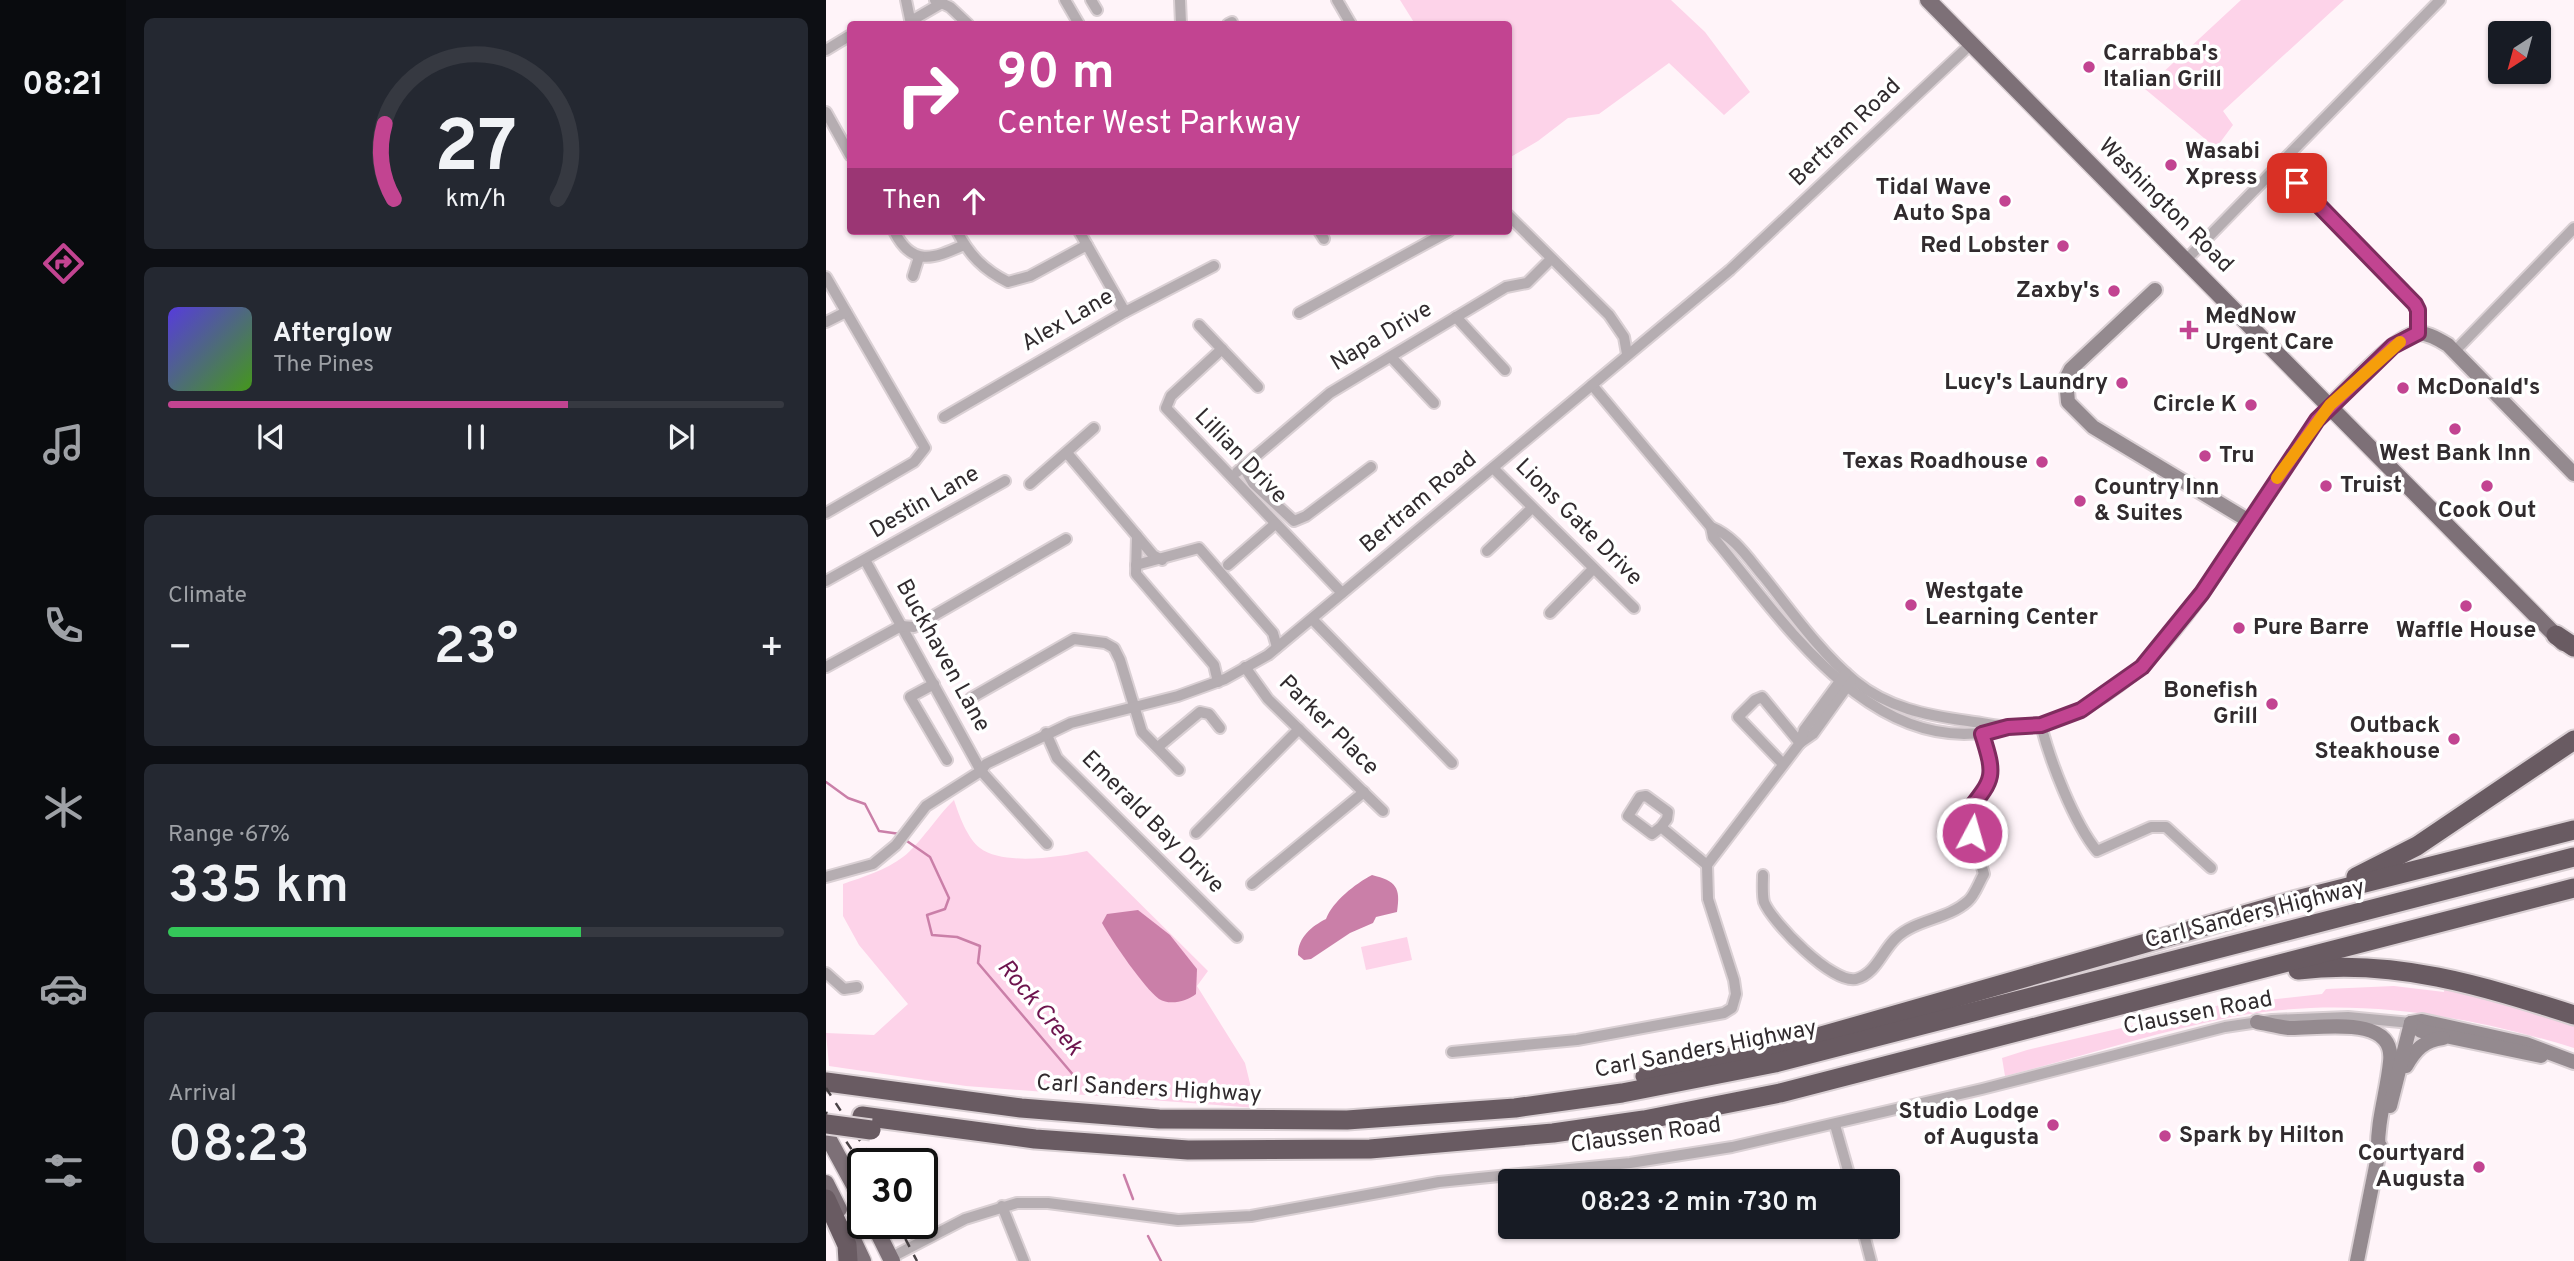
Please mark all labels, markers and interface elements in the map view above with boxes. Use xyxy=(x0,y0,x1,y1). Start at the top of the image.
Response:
north arrow xyxy=(2488,21,2552,84)
map controls xyxy=(2488,21,2551,84)
place label: Carrabba's Italian Grill xyxy=(2103,40,2222,95)
text: 90 m xyxy=(997,44,1115,106)
icon: right xyxy=(882,49,973,140)
marker: Carrabba's Italian Grill xyxy=(2081,59,2097,75)
text: 08:21 xyxy=(22,66,104,106)
street label: Bertram Road xyxy=(1784,73,1908,193)
text: Center West Parkway xyxy=(997,105,1301,145)
text: 27 xyxy=(435,106,517,198)
street label: Washington Road xyxy=(2091,132,2239,280)
place label: Wasabi Xpress xyxy=(2185,138,2260,193)
pin xyxy=(2267,153,2327,213)
marker: Wasabi Xpress xyxy=(2163,157,2179,173)
icon: arrive xyxy=(2278,164,2316,202)
place label: Tidal Wave Auto Spa xyxy=(1876,174,1991,229)
icon: ahead xyxy=(955,182,993,220)
text: km/h xyxy=(446,184,506,216)
text: Then xyxy=(882,185,941,218)
marker: Tidal Wave Auto Spa xyxy=(1997,193,2013,209)
place label: Red Lobster xyxy=(1920,232,2049,261)
marker: Red Lobster xyxy=(2055,238,2071,254)
icon: directions xyxy=(39,239,88,288)
place label: Zaxby's xyxy=(2016,277,2100,306)
street label: Alex Lane xyxy=(1017,283,1119,359)
marker: Zaxby's xyxy=(2106,283,2122,299)
street label: Napa Drive xyxy=(1326,295,1438,379)
place label: MedNow Urgent Care xyxy=(2205,303,2334,358)
text: Afterglow xyxy=(273,318,393,351)
marker: MedNow Urgent Care xyxy=(2179,320,2199,340)
text: The Pines xyxy=(273,351,374,380)
place label: Lucy's Laundry xyxy=(1944,369,2108,398)
place label: McDonald's xyxy=(2417,374,2540,403)
marker: Lucy's Laundry xyxy=(2114,375,2130,391)
marker: McDonald's xyxy=(2395,380,2411,396)
place label: Circle K xyxy=(2153,391,2237,420)
marker: Circle K xyxy=(2243,397,2259,413)
street label: Lillian Drive xyxy=(1187,403,1293,511)
icon: previous xyxy=(252,418,290,456)
icon: pause xyxy=(457,418,495,456)
icon: next xyxy=(662,418,700,456)
icon: music xyxy=(39,420,88,469)
marker: West Bank Inn xyxy=(2447,421,2463,437)
place label: West Bank Inn xyxy=(2379,440,2531,469)
place label: Tru xyxy=(2219,442,2255,471)
street label: Bertram Road xyxy=(1355,446,1483,560)
place label: Texas Roadhouse xyxy=(1842,448,2028,477)
marker: Tru xyxy=(2197,448,2213,464)
street label: Lions Gate Drive xyxy=(1508,453,1648,593)
marker: Texas Roadhouse xyxy=(2034,454,2050,470)
street label: Destin Lane xyxy=(865,460,985,546)
place label: Truist xyxy=(2340,472,2402,501)
place label: Country Inn & Suites xyxy=(2094,474,2219,529)
marker: Truist xyxy=(2318,478,2334,494)
marker: Cook Out xyxy=(2479,478,2495,494)
marker: Country Inn & Suites xyxy=(2072,493,2088,509)
place label: Cook Out xyxy=(2438,497,2536,526)
street label: Buckhaven Lane xyxy=(888,574,996,738)
place label: Westgate Learning Center xyxy=(1925,578,2098,633)
text: Climate xyxy=(168,582,247,611)
marker: Westgate Learning Center xyxy=(1903,597,1919,613)
marker: Waffle House xyxy=(2458,598,2474,614)
icon: phone xyxy=(39,601,88,650)
place label: Pure Barre xyxy=(2253,614,2369,643)
text: 23° xyxy=(434,616,518,682)
place label: Waffle House xyxy=(2396,617,2536,646)
marker: Pure Barre xyxy=(2231,620,2247,636)
text: − xyxy=(168,625,193,674)
text: + xyxy=(759,625,784,674)
street label: Parker Place xyxy=(1272,670,1384,782)
place label: Bonefish Grill xyxy=(2163,677,2258,732)
marker: Bonefish Grill xyxy=(2264,696,2280,712)
place label: Outback Steakhouse xyxy=(2315,712,2440,767)
marker: Outback Steakhouse xyxy=(2446,731,2462,747)
street label: Emerald Bay Drive xyxy=(1074,745,1230,901)
icon: climate xyxy=(39,783,88,832)
position arrow xyxy=(1935,796,2009,870)
text: Range · 67% xyxy=(168,821,290,850)
text: 335 km xyxy=(168,855,349,921)
street label: Carl Sanders Highway xyxy=(2142,874,2368,956)
water label: Rock Creek xyxy=(990,954,1089,1063)
icon: car xyxy=(39,964,88,1013)
street label: Claussen Road xyxy=(2121,985,2275,1043)
street label: Carl Sanders Highway xyxy=(1593,1014,1819,1086)
street label: Carl Sanders Highway xyxy=(1036,1070,1262,1110)
text: Arrival xyxy=(168,1080,237,1109)
place label: Studio Lodge of Augusta xyxy=(1899,1098,2039,1153)
street label: Claussen Road xyxy=(1569,1111,1723,1161)
text: 08:23 xyxy=(168,1114,310,1180)
marker: Studio Lodge of Augusta xyxy=(2045,1117,2061,1133)
place label: Spark by Hilton xyxy=(2179,1122,2344,1151)
marker: Spark by Hilton xyxy=(2157,1128,2173,1144)
place label: Courtyard Augusta xyxy=(2358,1140,2465,1195)
icon: filters xyxy=(39,1146,88,1195)
speed limit sign: 30 xyxy=(847,1148,938,1239)
marker: Courtyard Augusta xyxy=(2471,1159,2487,1175)
text: 08:23 · 2 min · 730 m xyxy=(1580,1187,1818,1220)

